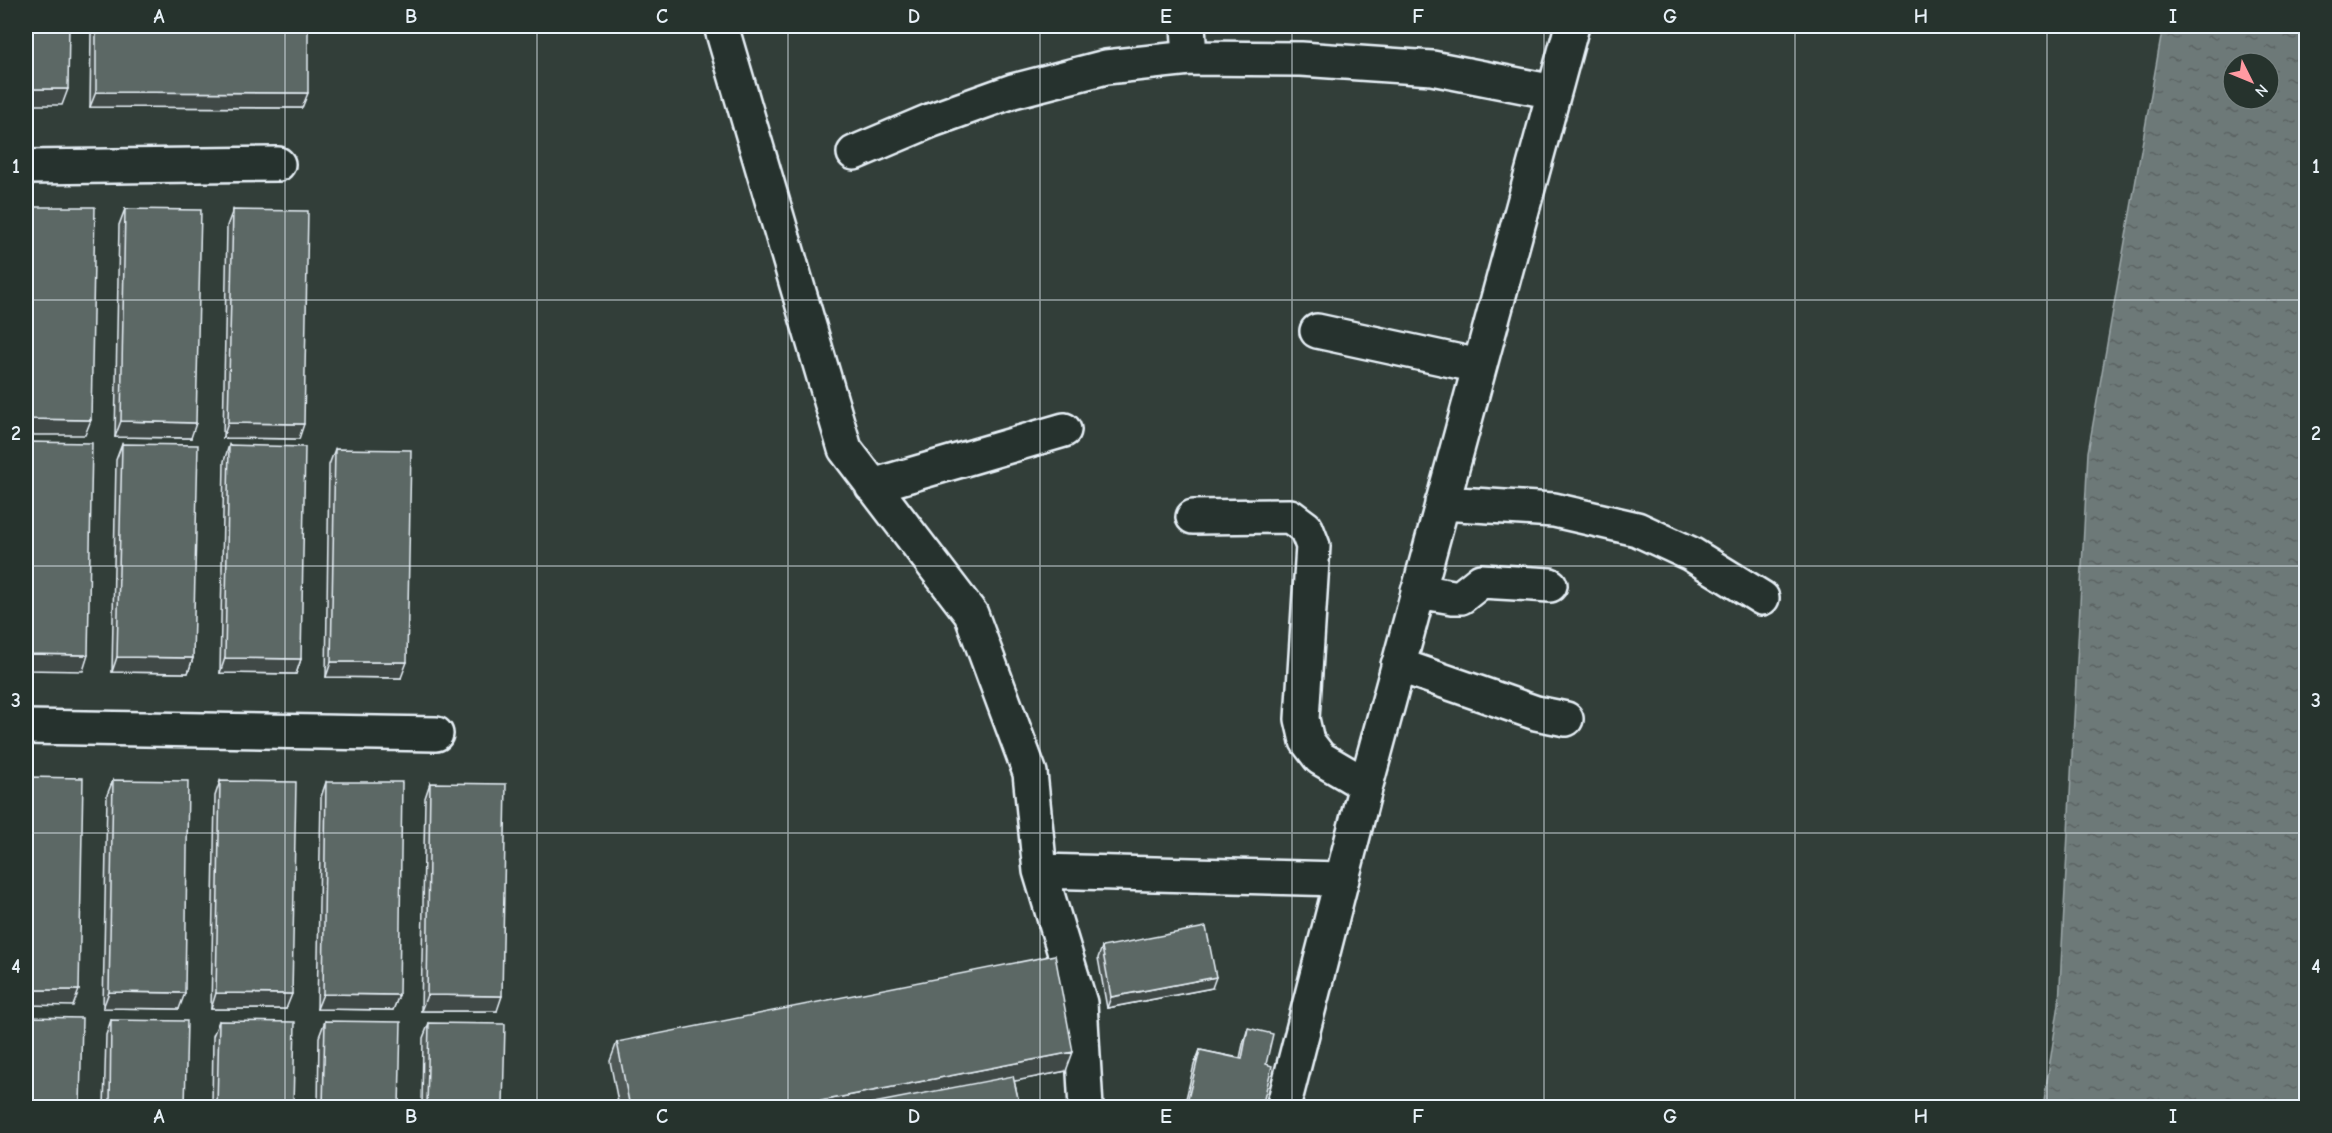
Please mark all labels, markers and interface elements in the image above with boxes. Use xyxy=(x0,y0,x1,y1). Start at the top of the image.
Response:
text: A xyxy=(153,5,165,28)
text: B xyxy=(405,5,417,28)
text: C xyxy=(656,5,668,28)
text: D xyxy=(908,5,920,28)
text: E xyxy=(1160,5,1172,28)
text: F xyxy=(1412,5,1424,28)
text: G xyxy=(1663,5,1677,28)
text: H xyxy=(1914,5,1928,28)
text: I xyxy=(2169,5,2177,28)
north arrow xyxy=(2221,51,2281,111)
text: N xyxy=(2251,81,2271,101)
text: 1 xyxy=(12,155,20,178)
text: 1 xyxy=(2312,155,2320,178)
text: 2 xyxy=(11,422,21,445)
text: 2 xyxy=(2311,422,2321,445)
text: 3 xyxy=(11,689,21,712)
text: 3 xyxy=(2311,689,2321,712)
text: 4 xyxy=(11,955,21,978)
text: 4 xyxy=(2311,955,2321,978)
text: A xyxy=(153,1105,165,1128)
text: B xyxy=(405,1105,417,1128)
text: C xyxy=(656,1105,668,1128)
text: D xyxy=(908,1105,920,1128)
text: E xyxy=(1160,1105,1172,1128)
text: F xyxy=(1412,1105,1424,1128)
text: G xyxy=(1663,1105,1677,1128)
text: H xyxy=(1914,1105,1928,1128)
text: I xyxy=(2169,1105,2177,1128)

